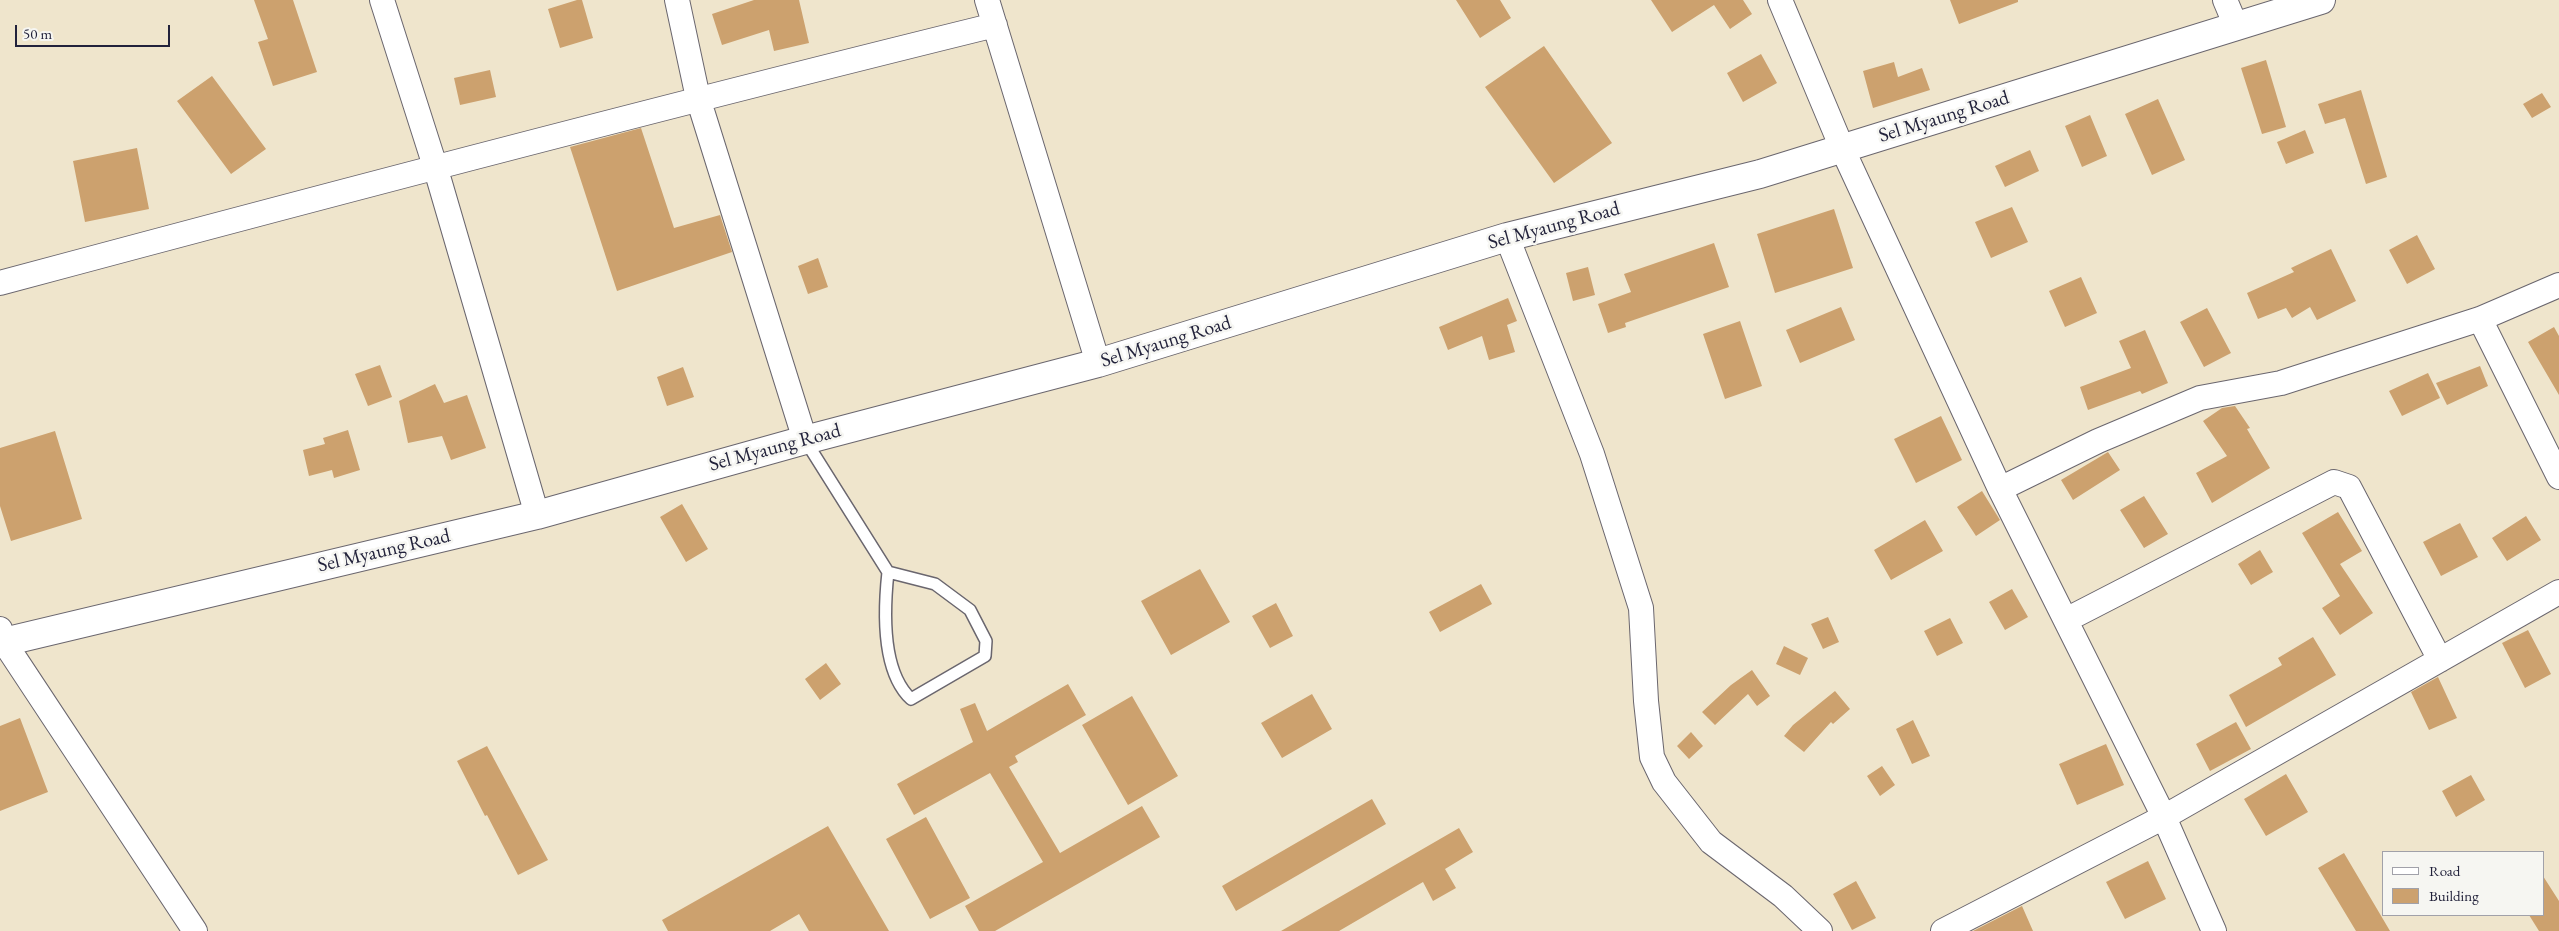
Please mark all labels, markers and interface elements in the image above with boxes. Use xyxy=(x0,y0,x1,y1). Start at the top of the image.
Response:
scale bar xyxy=(18,15,172,47)
text: 50 m xyxy=(23,24,52,43)
street label: Sel Myaung Road xyxy=(1876,86,2012,148)
street label: Sel Myaung Road xyxy=(1486,197,1622,255)
street label: Sel Myaung Road xyxy=(1098,311,1234,373)
street label: Sel Myaung Road xyxy=(707,419,843,477)
street label: Sel Myaung Road xyxy=(315,524,453,578)
legend xyxy=(2382,851,2544,916)
text: Road xyxy=(2429,861,2460,880)
text: Building xyxy=(2429,886,2479,905)

